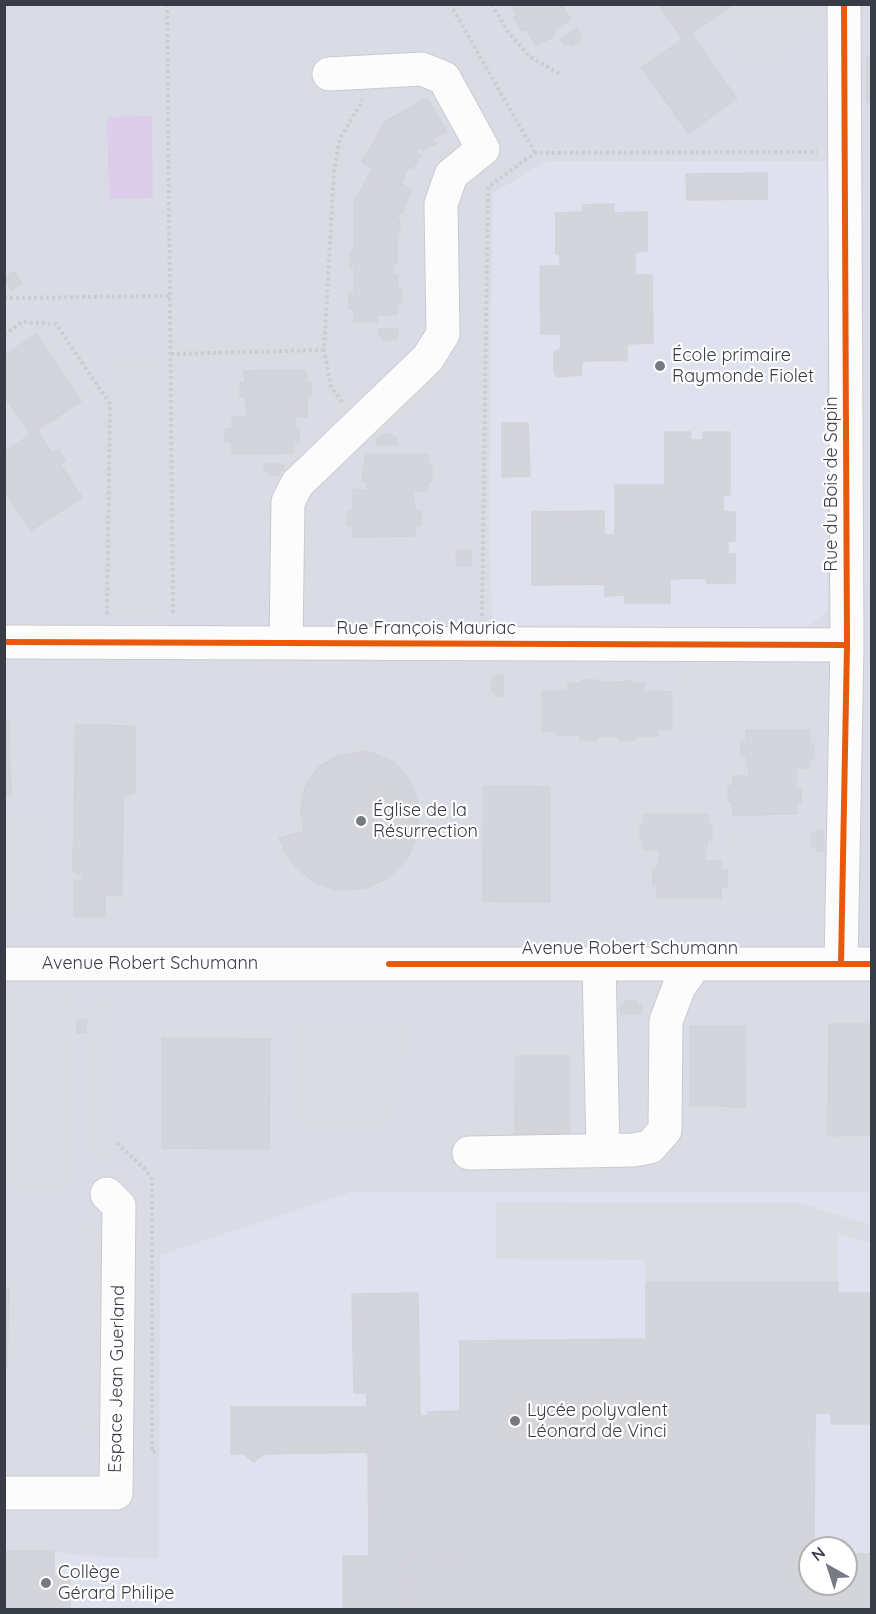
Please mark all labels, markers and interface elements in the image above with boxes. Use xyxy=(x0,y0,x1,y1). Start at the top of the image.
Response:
place label: École primaire Raymonde Fiolet xyxy=(672,345,814,388)
marker: École primaire Raymonde Fiolet xyxy=(653,359,667,373)
street label: Rue du Bois de Sapin xyxy=(821,396,843,572)
street label: Rue François Mauriac xyxy=(336,618,516,640)
place label: Église de la Résurrection xyxy=(373,800,478,842)
marker: Église de la Résurrection xyxy=(354,814,368,828)
street label: Avenue Robert Schumann xyxy=(522,938,738,960)
street label: Avenue Robert Schumann xyxy=(42,953,258,975)
street label: Espace Jean Guerland xyxy=(105,1285,129,1473)
place label: Lycée polyvalent Léonard de Vinci xyxy=(527,1400,668,1442)
marker: Lycée polyvalent Léonard de Vinci xyxy=(508,1414,522,1428)
north arrow xyxy=(798,1536,858,1596)
text: N xyxy=(807,1542,829,1565)
place label: Collège Gérard Philipe xyxy=(58,1562,175,1604)
marker: Collège Gérard Philipe xyxy=(39,1576,53,1590)

